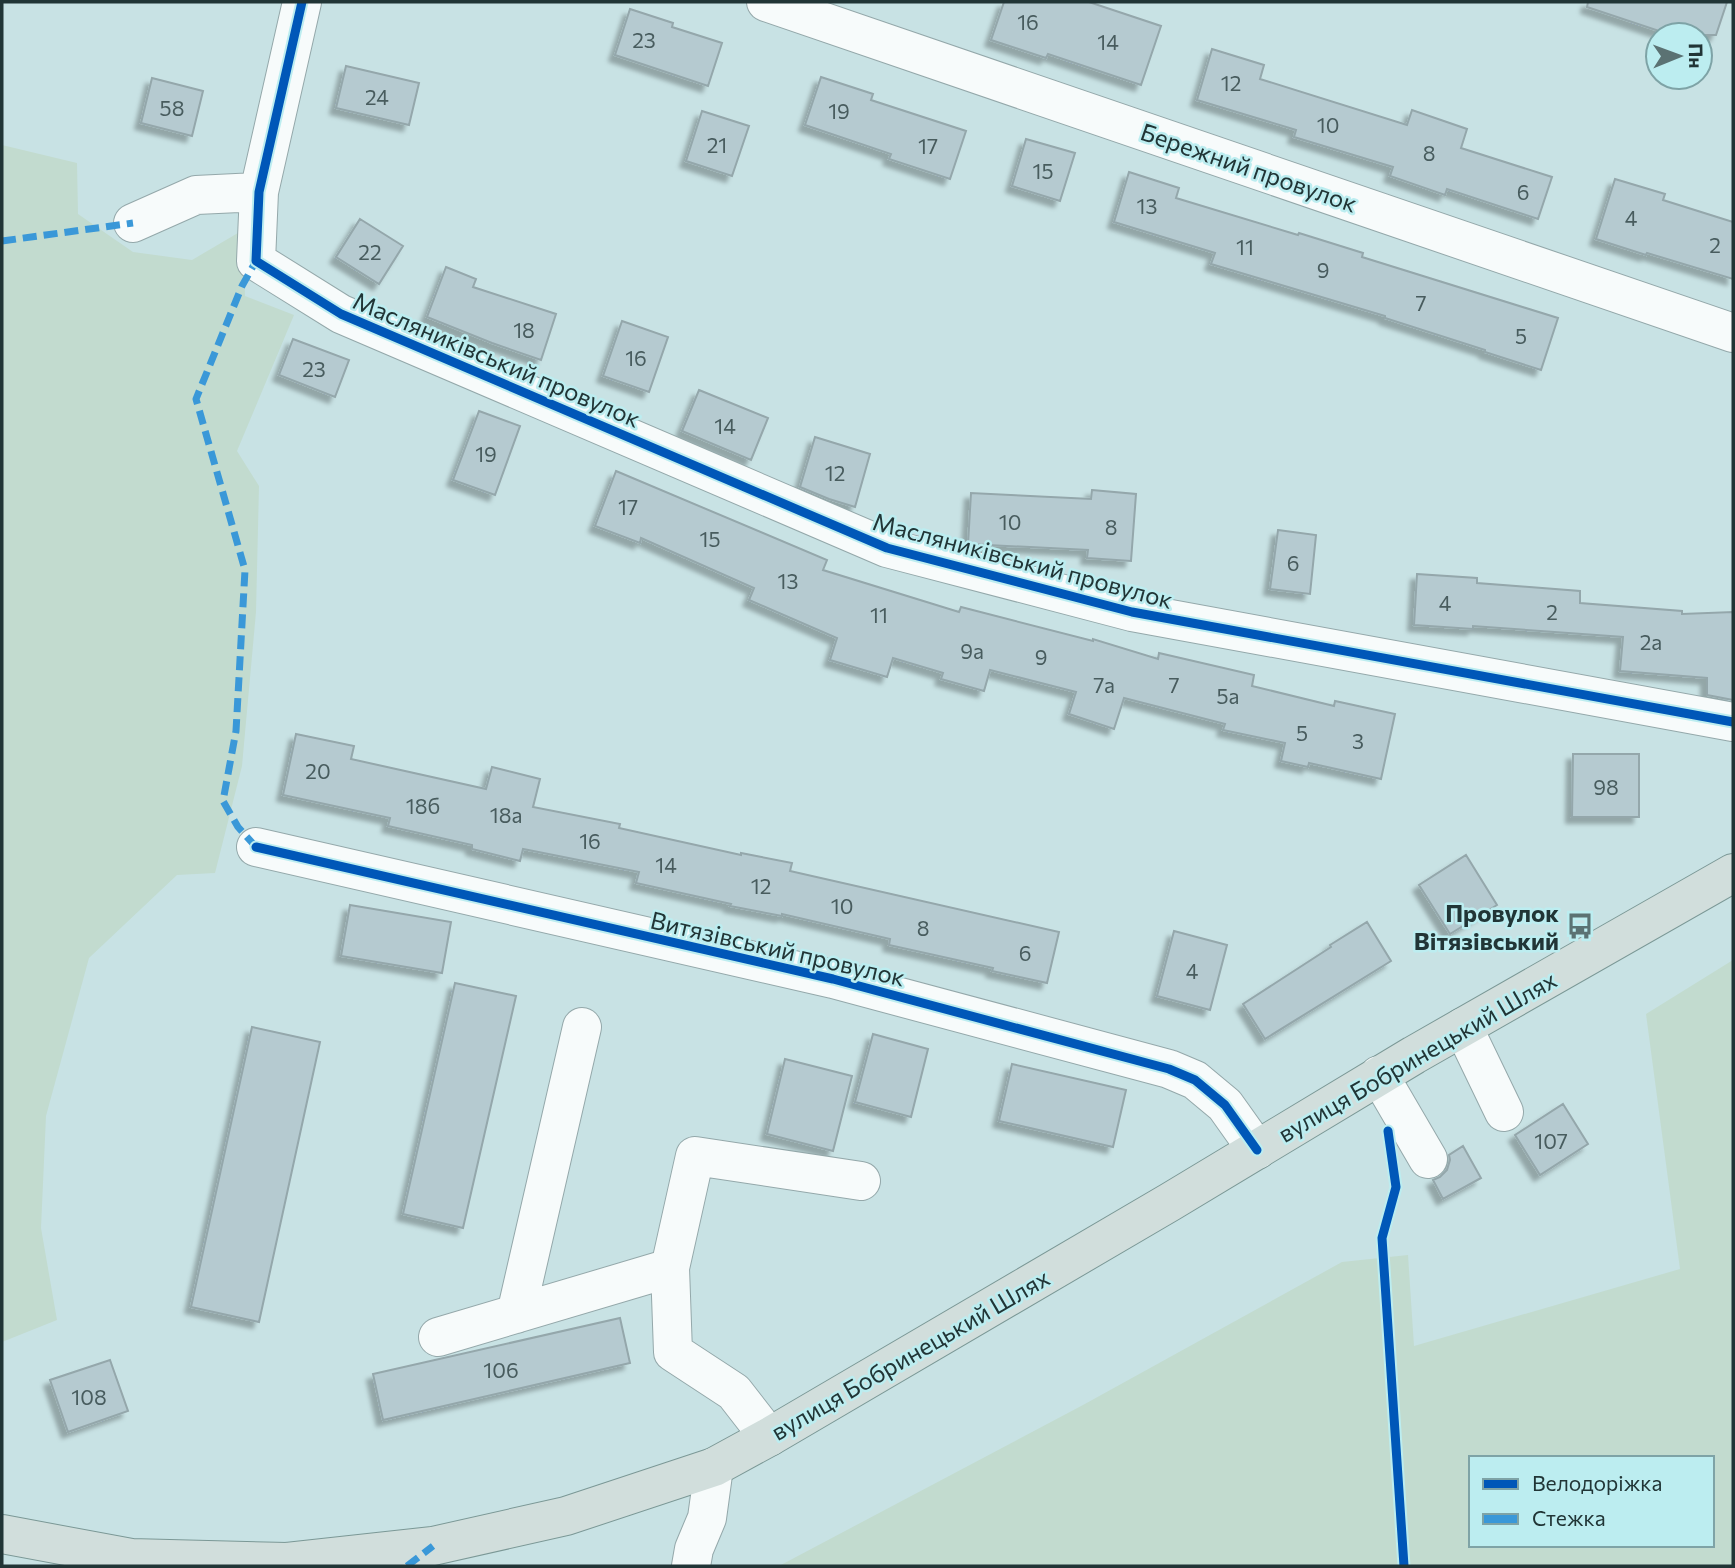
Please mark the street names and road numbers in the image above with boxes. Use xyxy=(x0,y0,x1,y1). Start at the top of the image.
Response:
street label: Бережний провулок xyxy=(1137,116,1361,218)
street label: Масляниківський провулок xyxy=(349,285,645,433)
street label: Масляниківський провулок xyxy=(870,506,1176,614)
street label: Витязівський провулок xyxy=(648,905,908,991)
street label: вулиця Бобринецький Шлях xyxy=(1273,964,1562,1148)
street label: вулиця Бобринецький Шлях xyxy=(766,1262,1055,1446)

